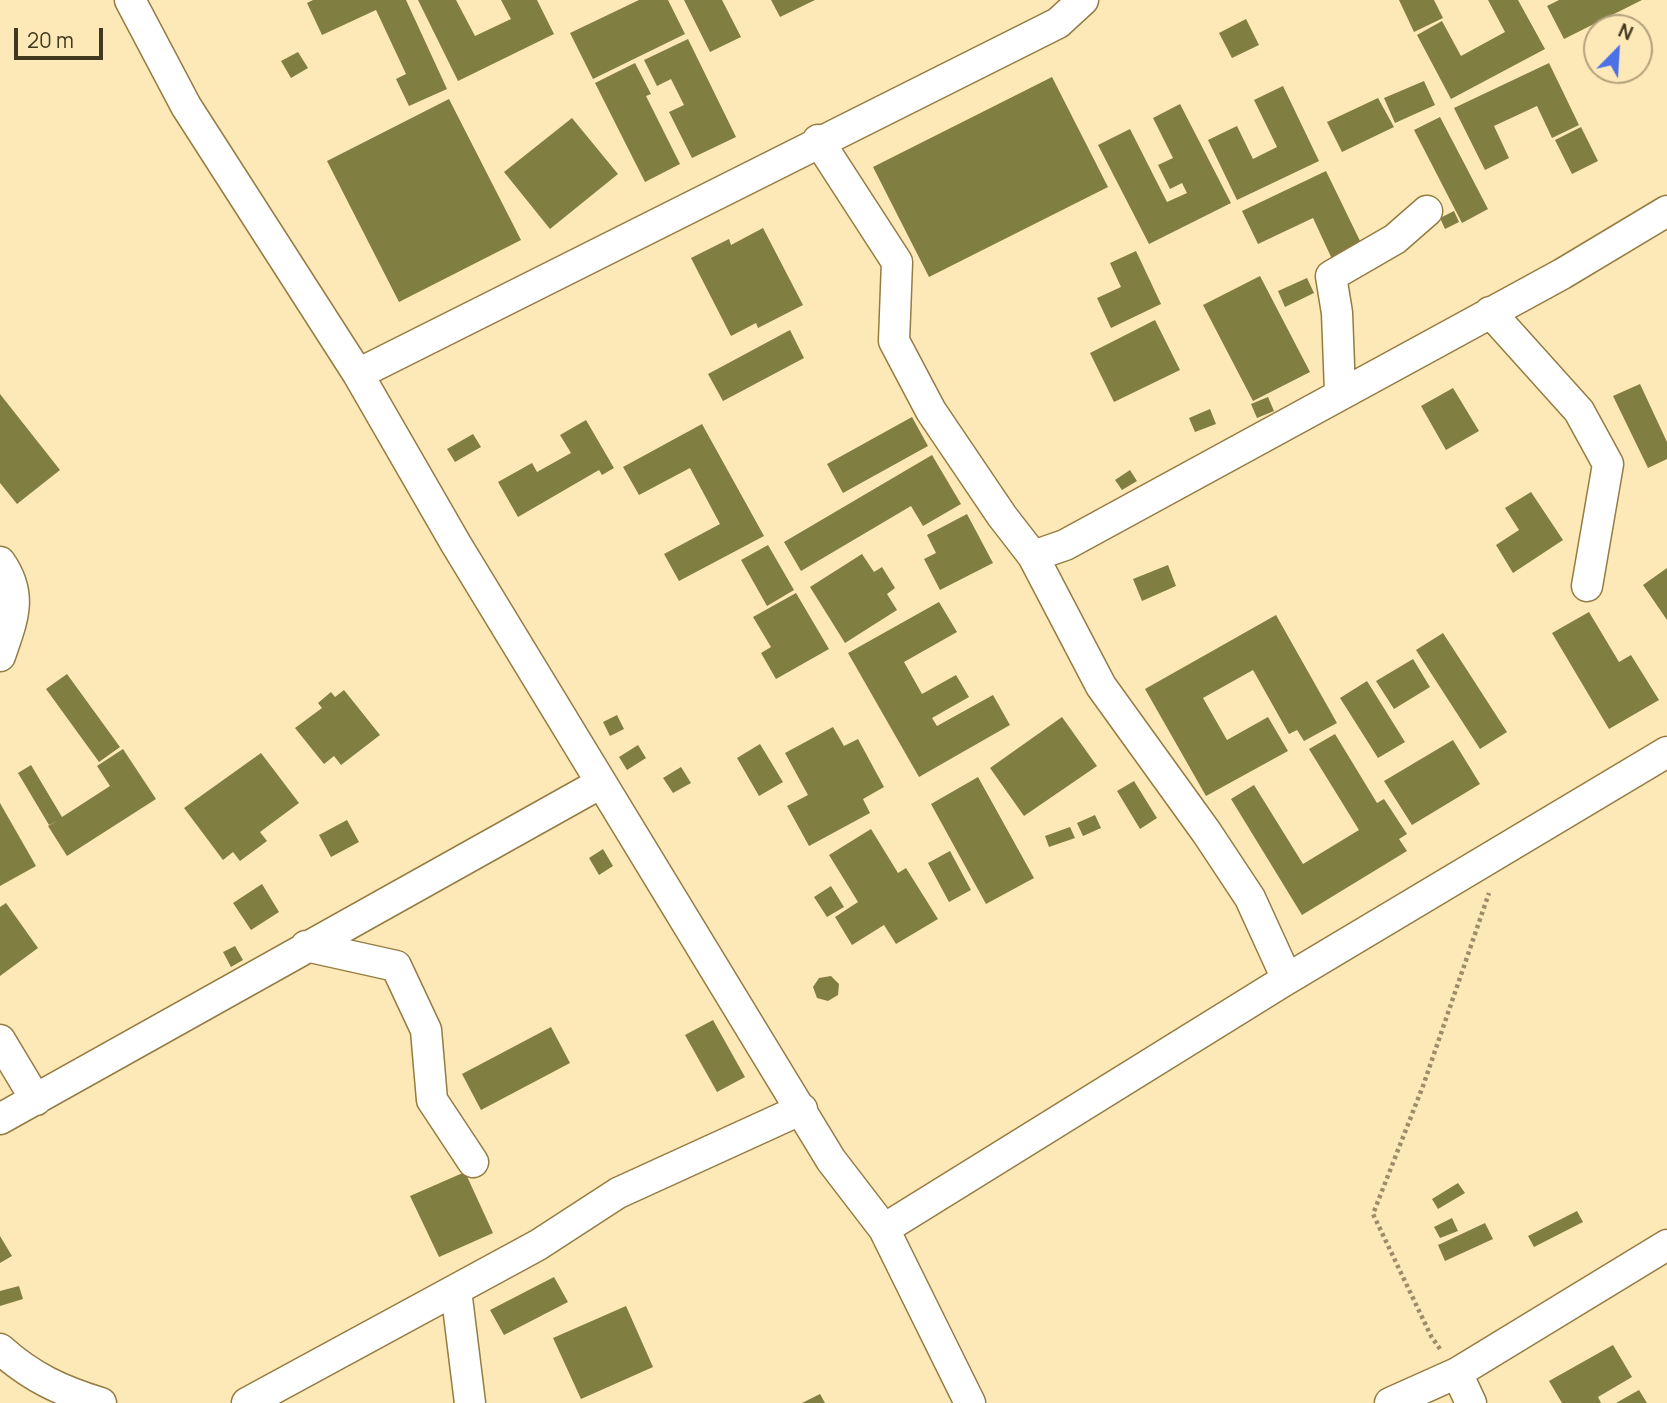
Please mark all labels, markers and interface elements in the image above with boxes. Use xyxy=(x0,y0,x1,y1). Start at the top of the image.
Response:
scale bar xyxy=(18,14,107,58)
north arrow xyxy=(1583,14,1653,84)
text: N xyxy=(1614,17,1637,46)
text: 20 m xyxy=(27,26,74,54)

